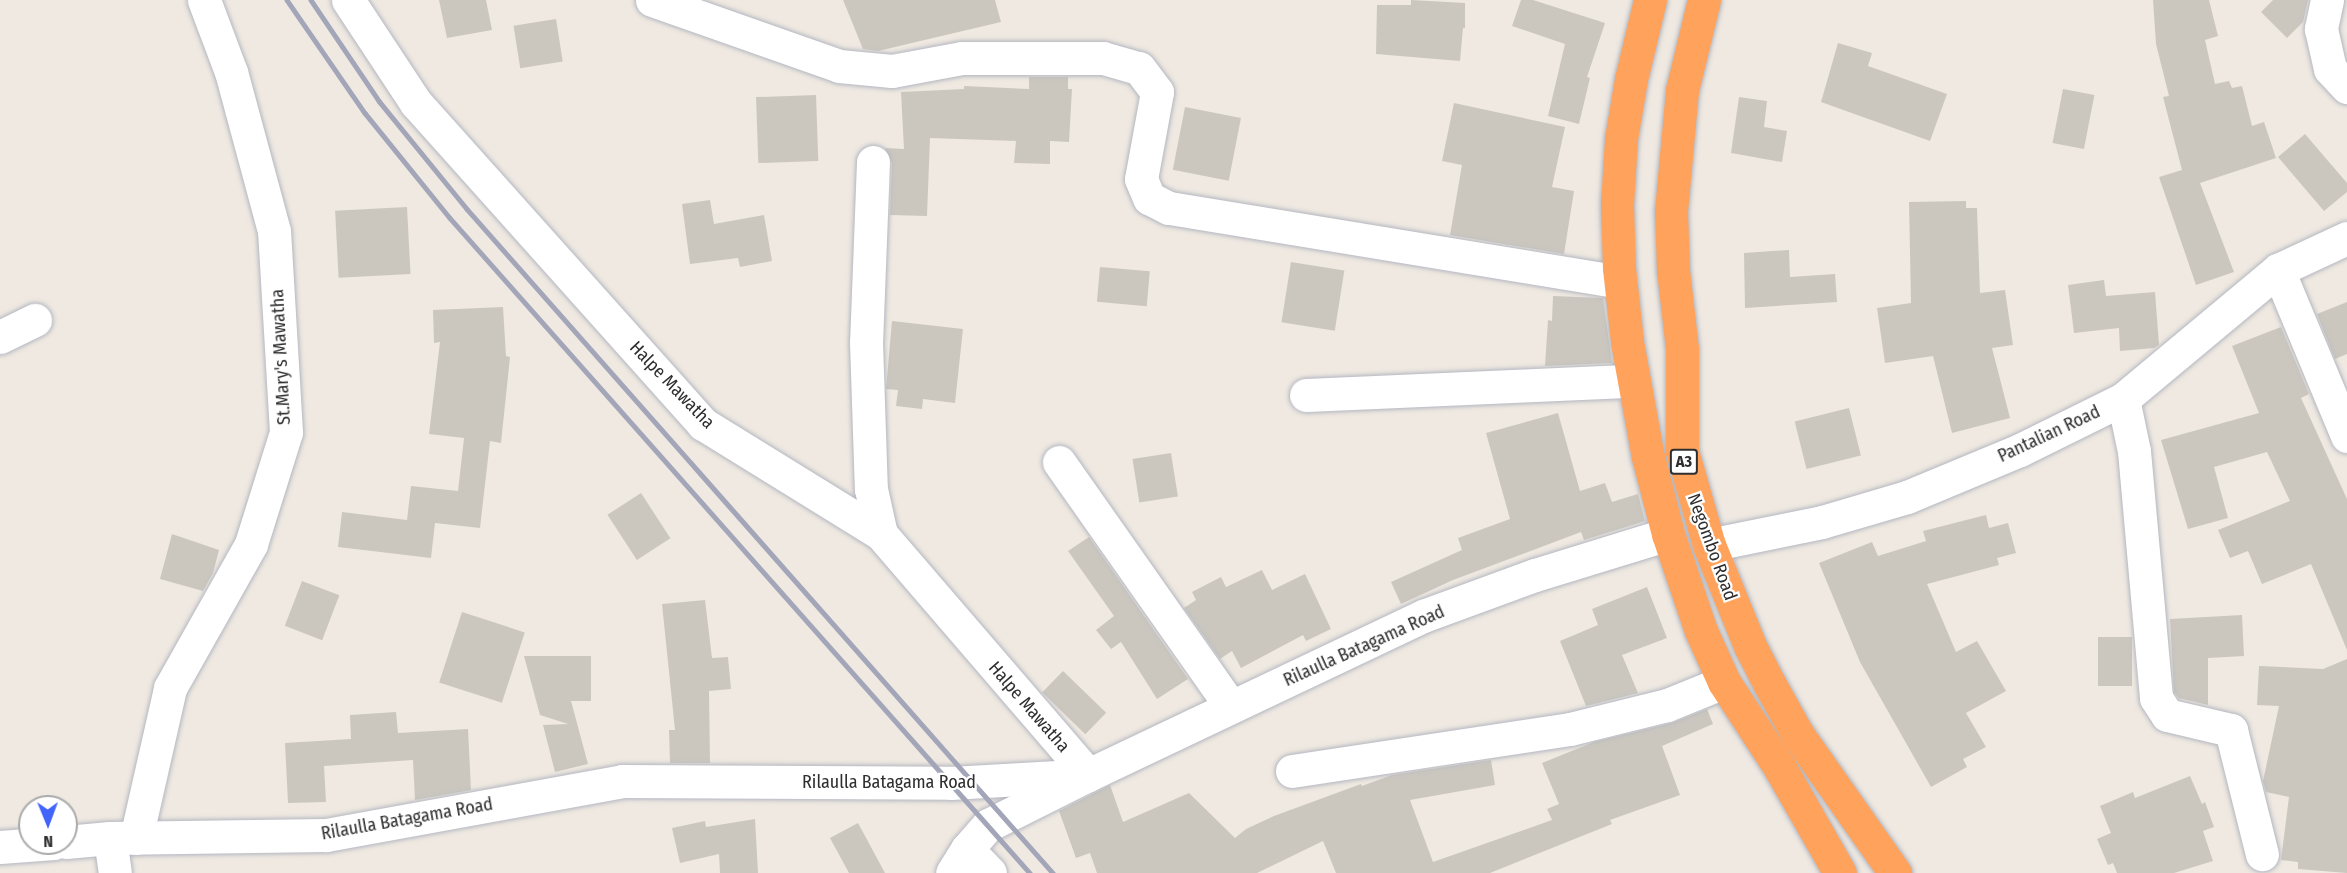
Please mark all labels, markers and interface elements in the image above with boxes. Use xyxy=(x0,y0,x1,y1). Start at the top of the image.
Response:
street label: St.Mary's Mawatha xyxy=(267,288,295,426)
street label: Halpe Mawatha xyxy=(625,337,719,433)
street label: Pantalian Road xyxy=(1994,401,2104,467)
road number: A3 xyxy=(1669,449,1699,475)
street label: Negombo Road xyxy=(1683,491,1741,603)
street label: Rilaulla Batagama Road xyxy=(1280,601,1448,691)
street label: Halpe Mawatha xyxy=(984,657,1074,757)
street label: Rilaulla Batagama Road xyxy=(802,771,976,793)
street label: Rilaulla Batagama Road xyxy=(319,793,495,845)
north arrow xyxy=(18,795,78,855)
text: N xyxy=(43,832,53,851)

